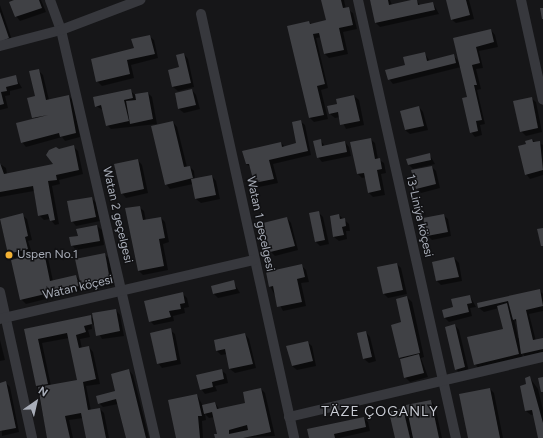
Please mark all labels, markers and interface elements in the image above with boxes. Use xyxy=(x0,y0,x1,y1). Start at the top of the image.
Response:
street label: Watan 2 geçelgesi xyxy=(99,165,135,265)
street label: 13-Liniýa köçesi xyxy=(403,173,435,259)
street label: Watan 1 geçelgesi xyxy=(243,175,277,273)
place label: Uspen No.1 xyxy=(17,248,78,262)
marker: Uspen No.1 xyxy=(4,250,14,260)
street label: Watan köçesi xyxy=(42,273,114,303)
north arrow xyxy=(16,382,56,422)
text: N xyxy=(36,384,50,399)
district label: TÄZE ÇOGANLY xyxy=(321,404,439,420)

